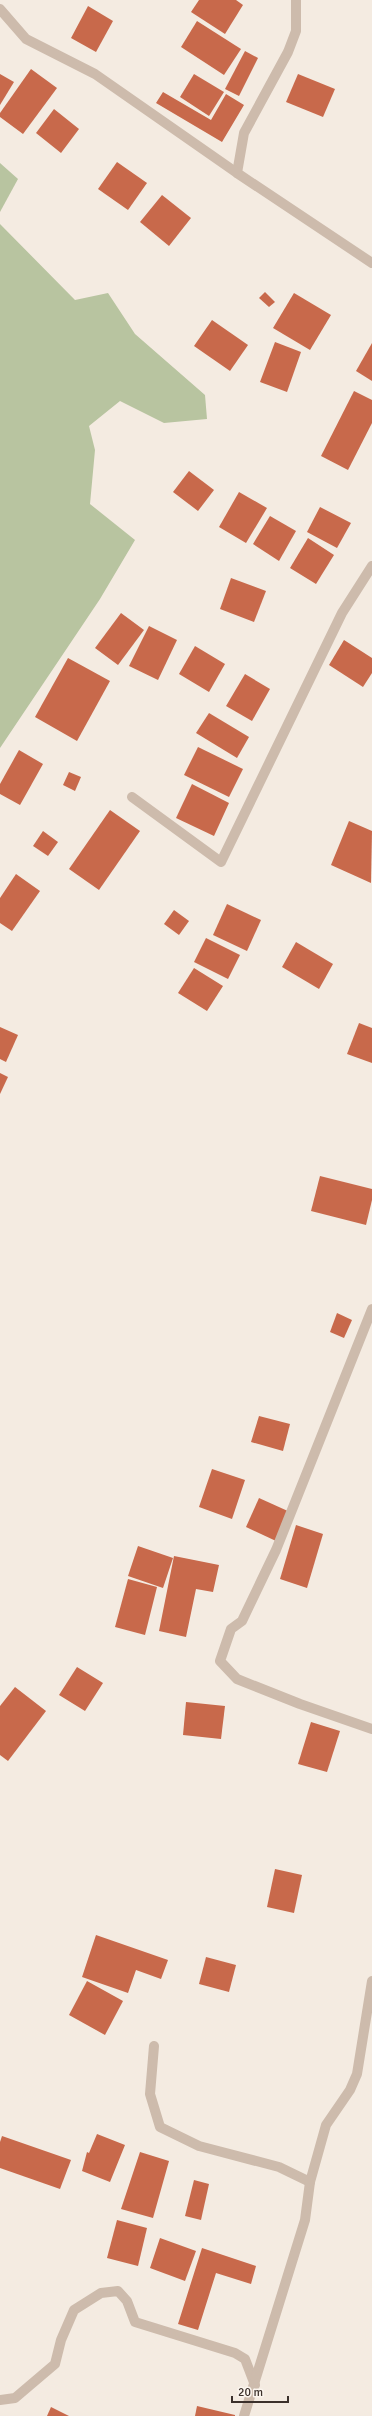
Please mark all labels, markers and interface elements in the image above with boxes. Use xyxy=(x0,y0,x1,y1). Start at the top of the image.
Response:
scale bar xyxy=(232,2378,288,2404)
text: 20 m xyxy=(238,2385,263,2400)

